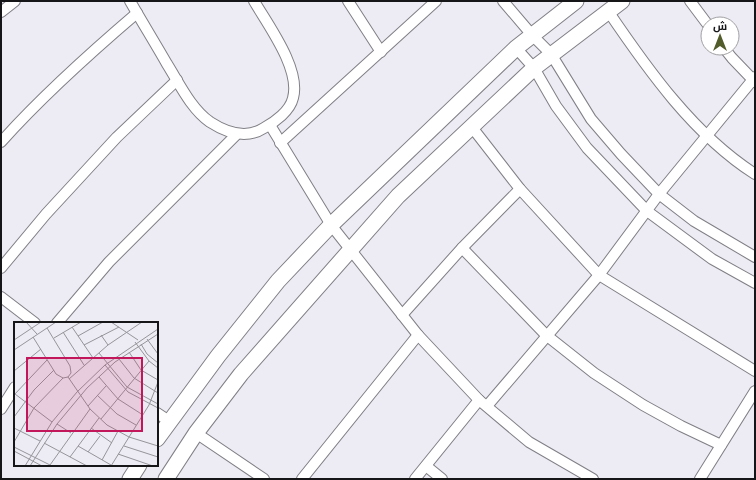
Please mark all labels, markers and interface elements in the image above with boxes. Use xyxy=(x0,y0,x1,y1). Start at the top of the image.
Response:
north arrow xyxy=(700,16,740,56)
text: ش xyxy=(713,20,727,33)
inset map xyxy=(14,322,158,466)

